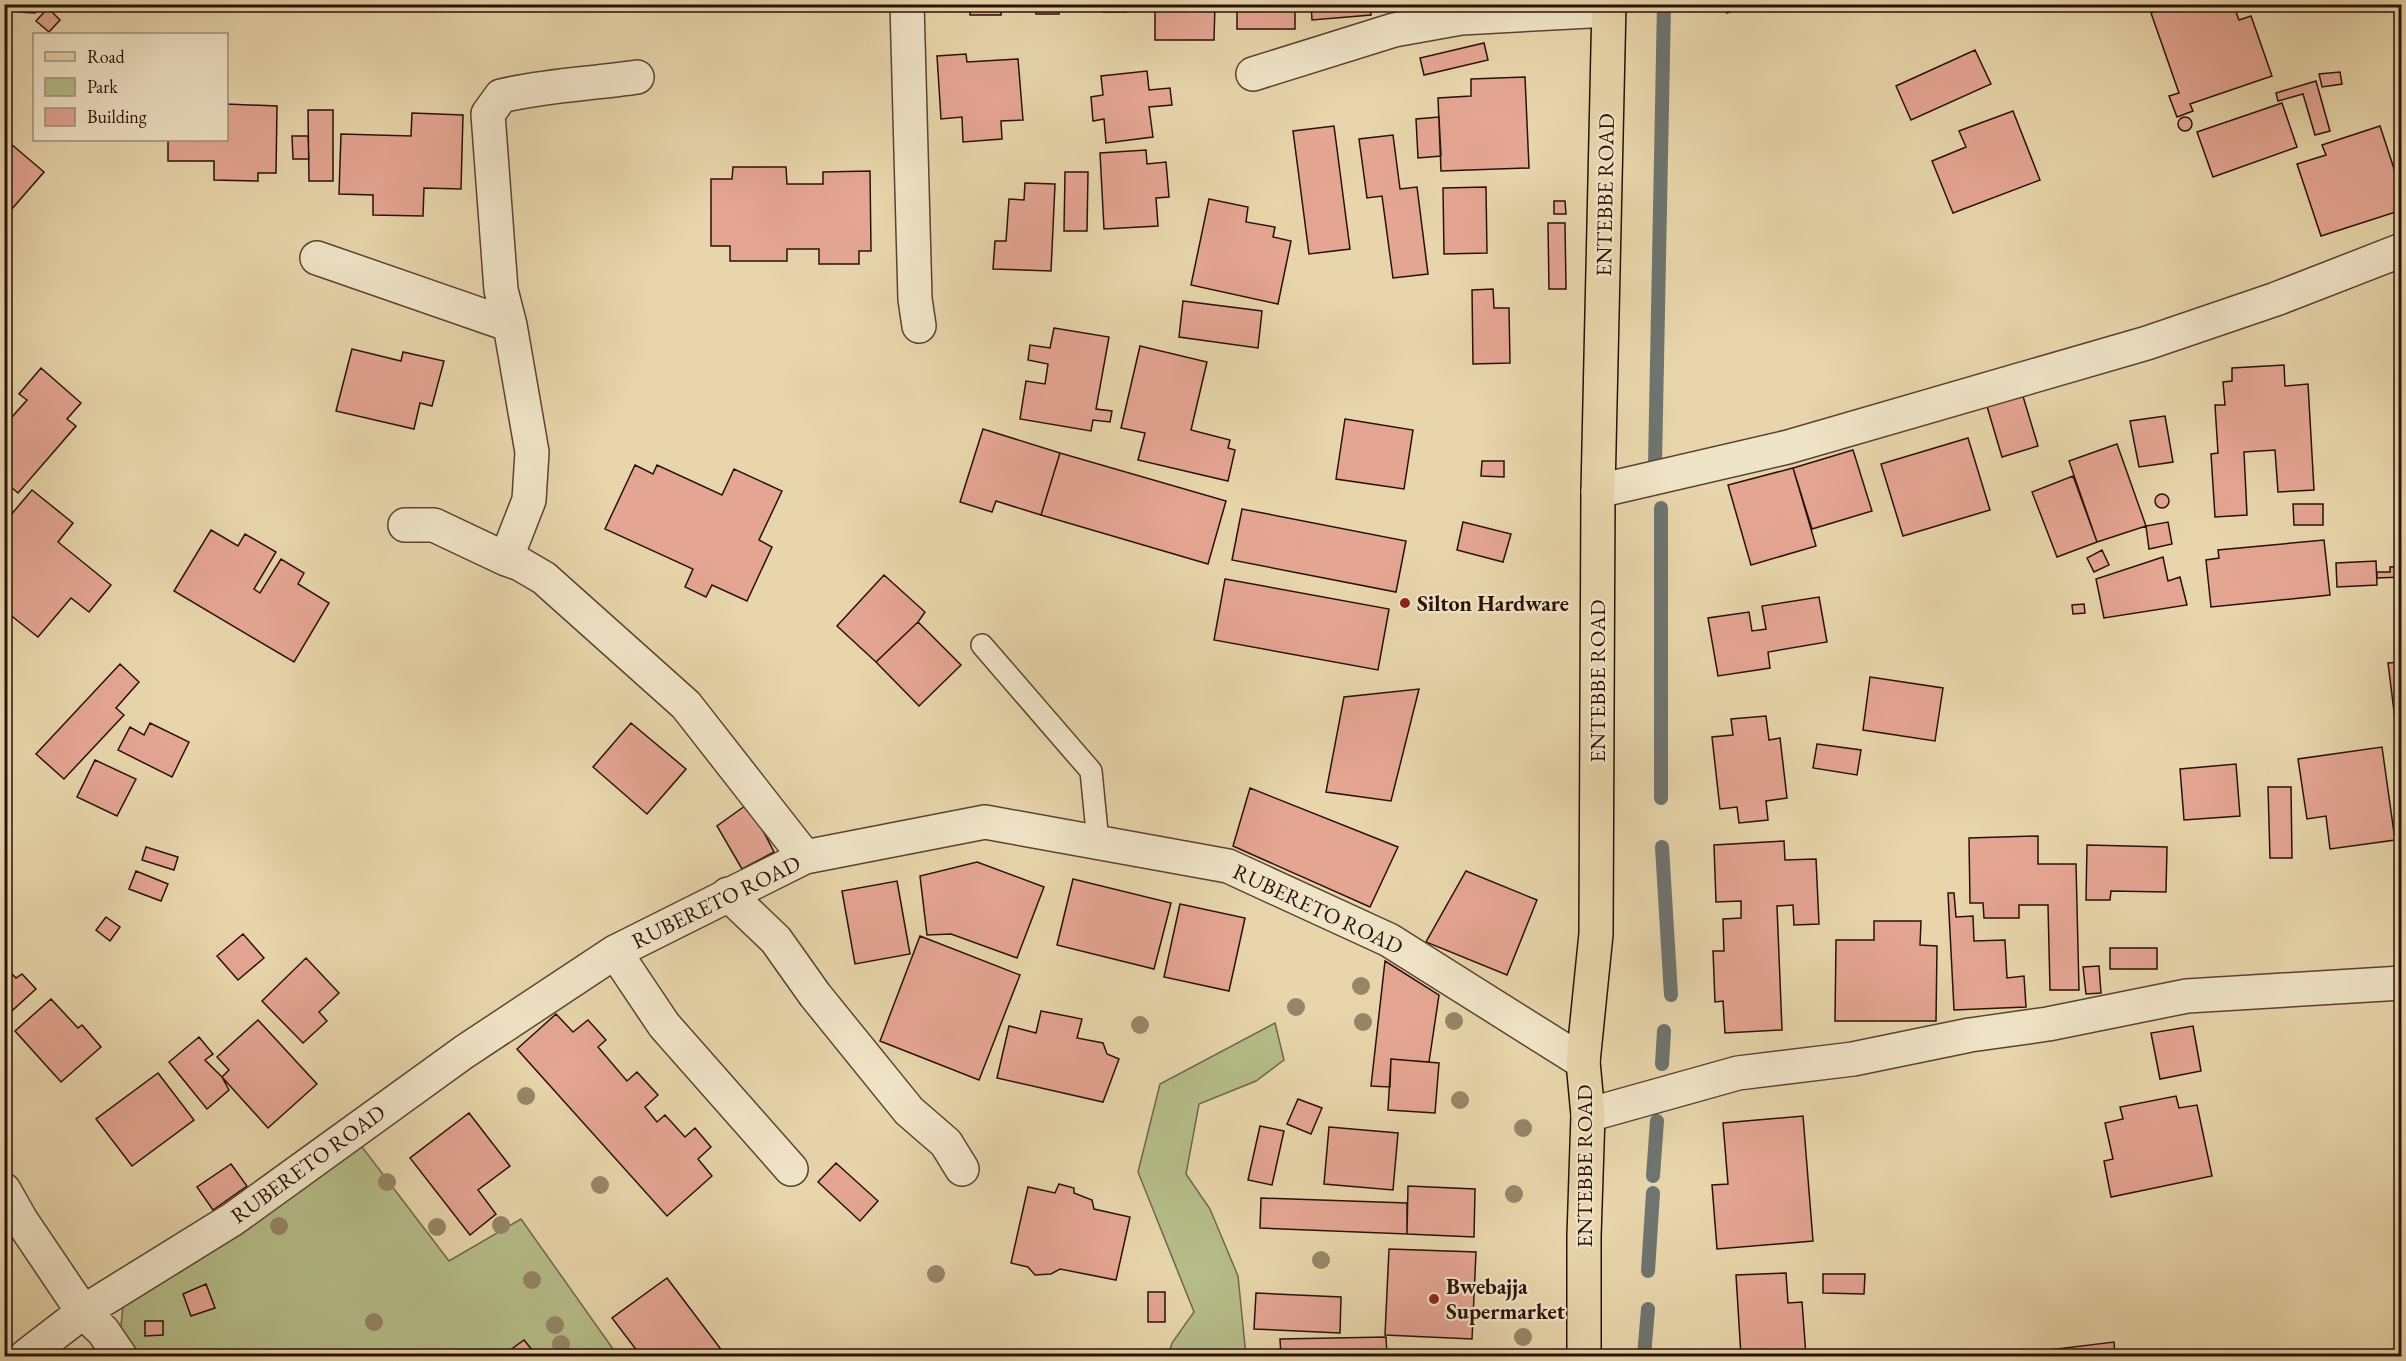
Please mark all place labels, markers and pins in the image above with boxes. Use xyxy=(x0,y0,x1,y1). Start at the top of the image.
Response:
place label: Silton Hardware xyxy=(1417,589,1569,618)
marker: Silton Hardware xyxy=(1398,596,1412,610)
place label: Bwebajja Supermarket xyxy=(1446,1272,1566,1326)
marker: Bwebajja Supermarket xyxy=(1427,1292,1441,1306)

